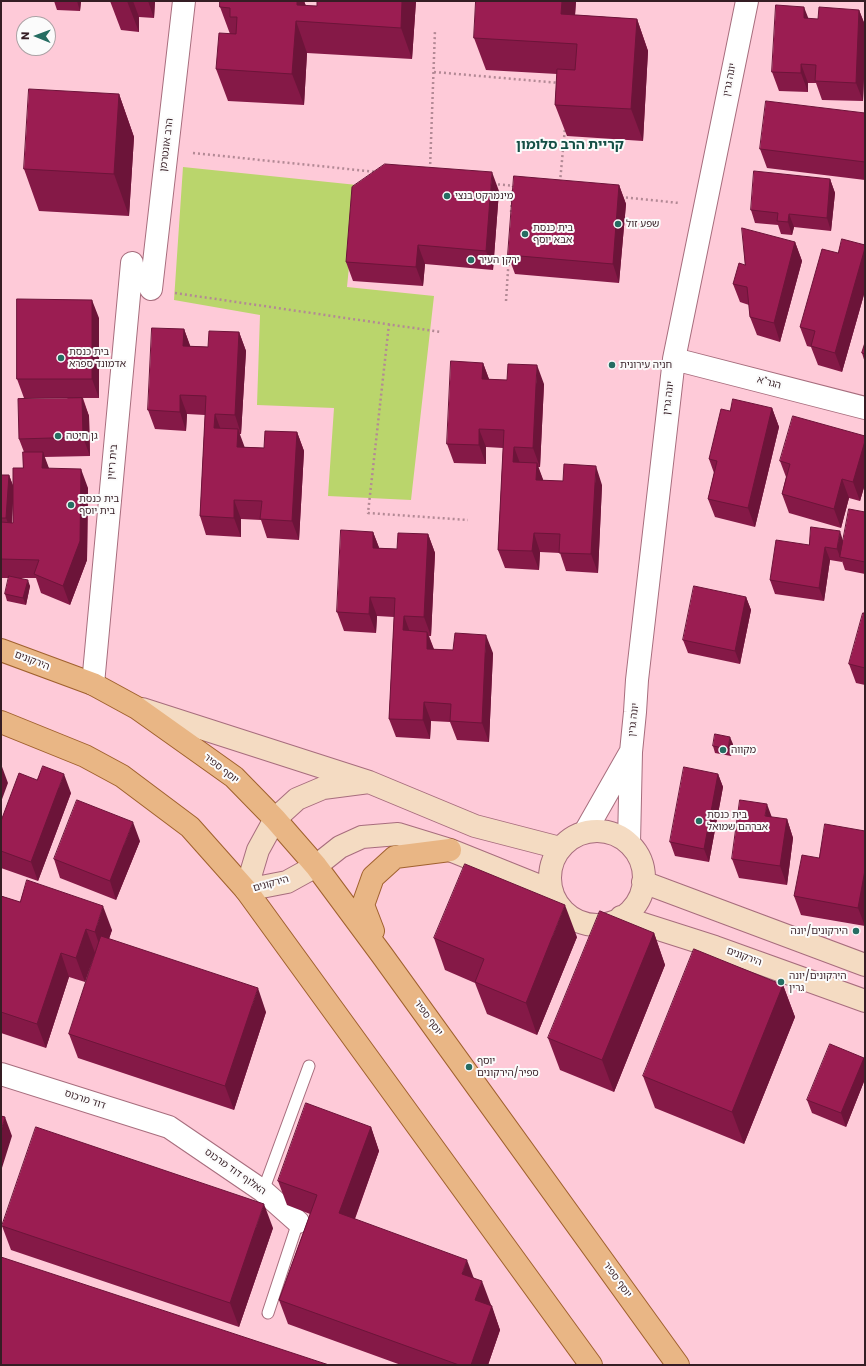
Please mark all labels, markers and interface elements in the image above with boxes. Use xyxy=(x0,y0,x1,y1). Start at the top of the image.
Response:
north arrow xyxy=(16,16,56,56)
text: N xyxy=(17,32,33,40)
street label: יונה גרין xyxy=(721,62,739,98)
street label: הרב אונטרמן xyxy=(158,118,176,172)
district label: קריית הרב סלומון xyxy=(516,137,624,153)
place label: מינמרקט בנצי xyxy=(455,190,513,202)
marker: מינמרקט בנצי xyxy=(442,191,452,201)
place label: שפע זול xyxy=(626,218,659,230)
marker: שפע זול xyxy=(613,219,623,229)
place label: בית כנסת אבא יוסף xyxy=(533,222,573,246)
marker: בית כנסת אבא יוסף xyxy=(520,229,530,239)
place label: ירקן העיר xyxy=(479,254,519,266)
marker: ירקן העיר xyxy=(466,255,476,265)
place label: בית כנסת אדמונד ספרא xyxy=(69,346,126,370)
marker: בית כנסת אדמונד ספרא xyxy=(56,353,66,363)
place label: חניה עירונית xyxy=(620,359,672,371)
marker: חניה עירונית xyxy=(607,360,617,370)
street label: הגר"א xyxy=(756,374,782,392)
street label: יונה גרין xyxy=(661,380,677,416)
place label: גן חיטה xyxy=(66,430,98,442)
marker: גן חיטה xyxy=(53,431,63,441)
street label: בית ריזין xyxy=(105,444,121,480)
place label: בית כנסת בית יוסף xyxy=(79,493,119,516)
marker: בית כנסת בית יוסף xyxy=(66,500,76,510)
street label: הירקונים xyxy=(13,649,51,673)
street label: יונה גרין xyxy=(626,703,642,737)
place label: מקווה xyxy=(731,744,756,756)
marker: מקווה xyxy=(718,745,728,755)
street label: יוסף ספיר xyxy=(201,752,241,786)
place label: בית כנסת אברהם שמואל xyxy=(707,809,768,832)
marker: בית כנסת אברהם שמואל xyxy=(694,816,704,826)
street label: הירקונים xyxy=(252,873,290,895)
place label: הירקונים/יונה xyxy=(791,925,848,937)
marker: הירקונים/יונה xyxy=(851,926,861,936)
street label: הירקונים xyxy=(725,945,763,969)
place label: הירקונים/יונה גרין xyxy=(789,970,846,994)
marker: הירקונים/יונה גרין xyxy=(776,977,786,987)
street label: יוסף ספיר xyxy=(411,998,445,1038)
place label: יוסף ספיר/הירקונים xyxy=(477,1055,539,1078)
marker: יוסף ספיר/הירקונים xyxy=(464,1062,474,1072)
street label: דוד מרכוס xyxy=(63,1088,107,1112)
street label: האלוף דוד מרכוס xyxy=(202,1146,268,1198)
street label: יוסף ספיר xyxy=(600,1260,634,1300)

